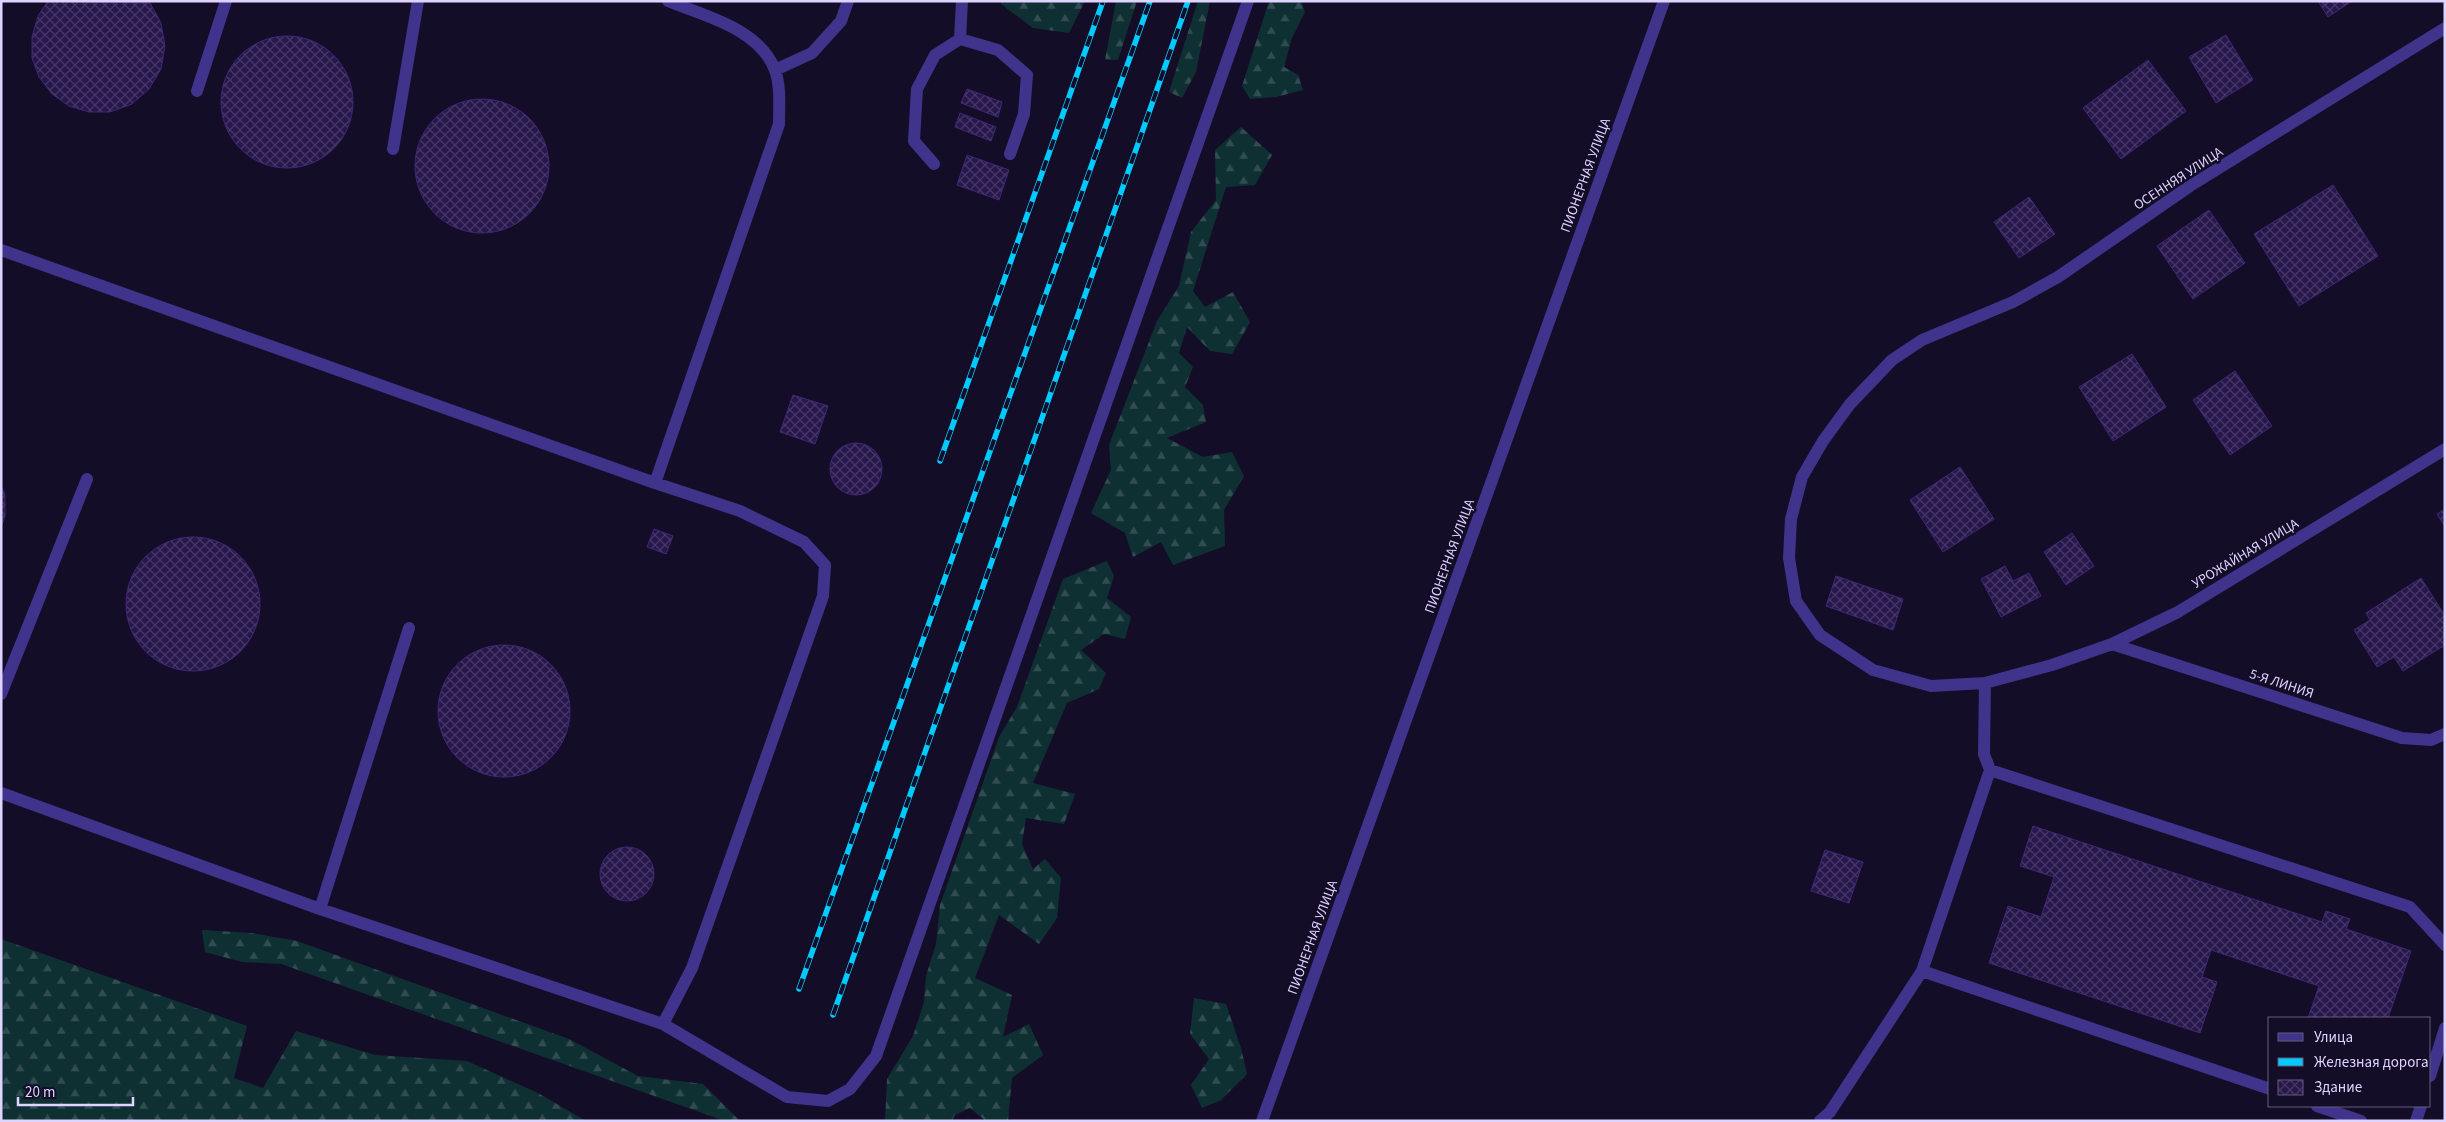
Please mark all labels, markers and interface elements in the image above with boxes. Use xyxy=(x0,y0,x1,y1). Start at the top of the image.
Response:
street label: ПИОНЕРНАЯ УЛИЦА xyxy=(1556,115,1616,235)
street label: ОСЕННЯЯ УЛИЦА xyxy=(2130,142,2227,215)
street label: ПИОНЕРНАЯ УЛИЦА xyxy=(1420,496,1480,616)
street label: УРОЖАЙНАЯ УЛИЦА xyxy=(2188,514,2303,594)
street label: 5-Я ЛИНИЯ xyxy=(2247,664,2316,704)
street label: ПИОНЕРНАЯ УЛИЦА xyxy=(1283,877,1343,997)
legend xyxy=(2268,1017,2431,1107)
text: Улица xyxy=(2314,1027,2353,1048)
text: Железная дорога xyxy=(2314,1052,2429,1073)
scale bar xyxy=(18,1074,132,1106)
text: Здание xyxy=(2314,1077,2362,1098)
text: 20 m xyxy=(25,1082,55,1103)

